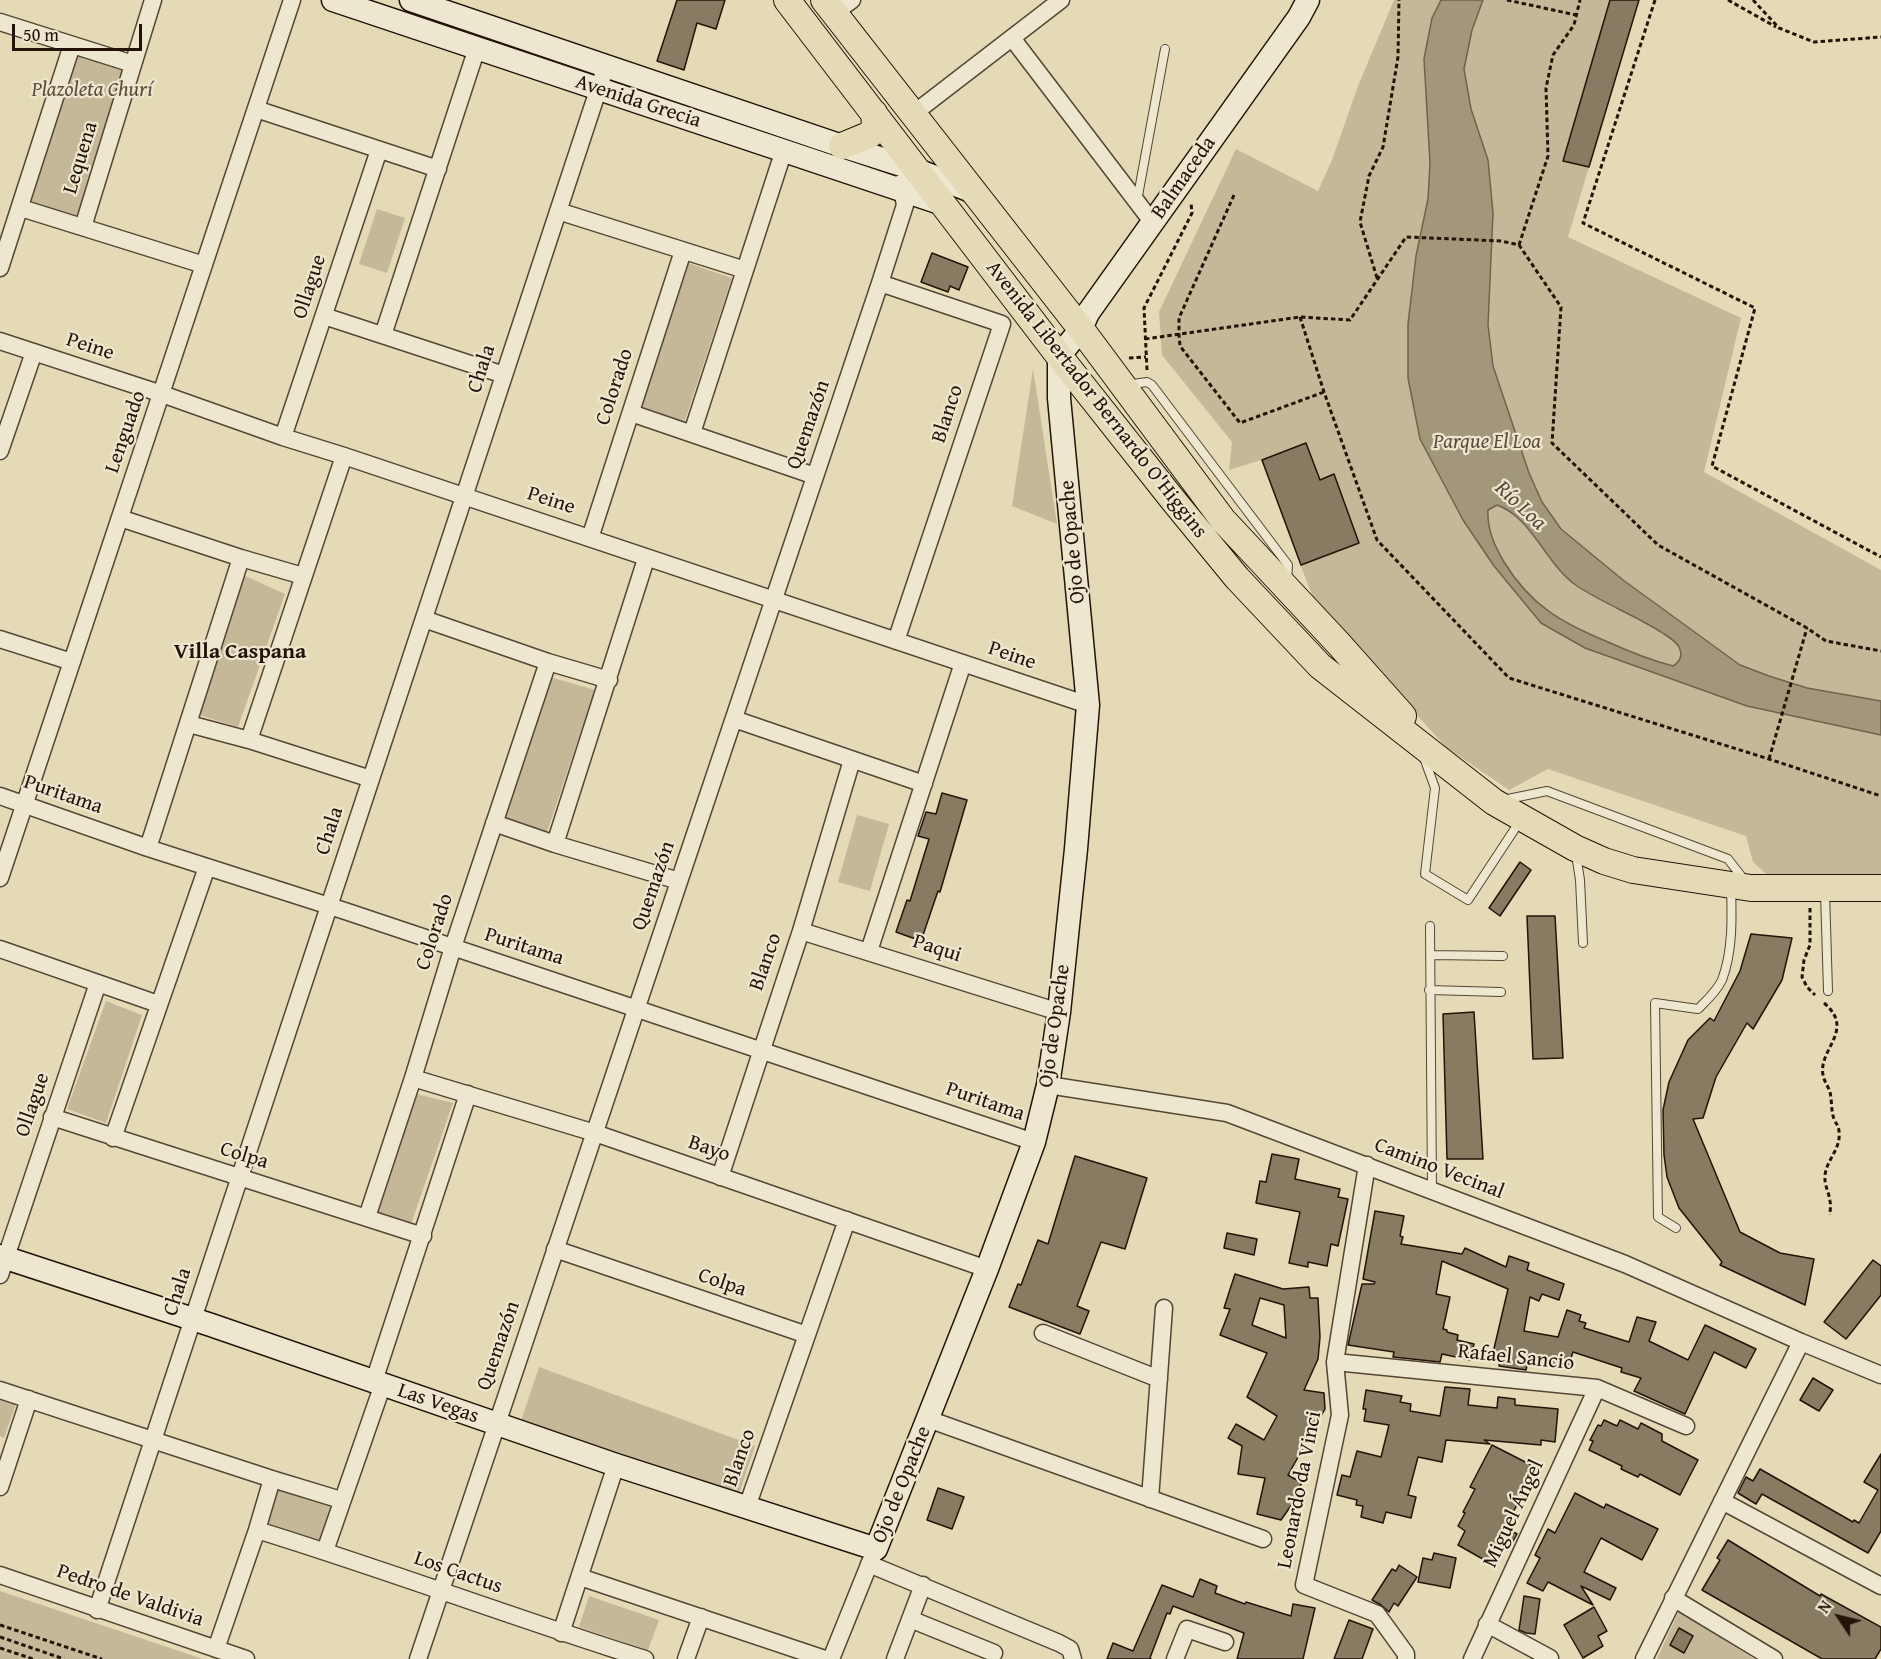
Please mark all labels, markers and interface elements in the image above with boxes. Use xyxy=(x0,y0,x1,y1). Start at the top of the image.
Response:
scale bar xyxy=(15,12,146,50)
text: 50 m xyxy=(23,21,59,48)
street label: Avenida Grecia xyxy=(572,70,704,134)
park label: Plazoleta Churí xyxy=(31,78,153,104)
street label: Lequena xyxy=(58,119,104,197)
street label: Balmaceda xyxy=(1146,132,1222,224)
street label: Ollague xyxy=(288,252,332,322)
street label: Avenida Libertador Bernardo O'Higgins xyxy=(980,256,1212,544)
street label: Peine xyxy=(63,327,117,367)
street label: Chala xyxy=(462,342,502,396)
street label: Colorado xyxy=(591,346,639,428)
street label: Quemazón xyxy=(782,377,836,473)
street label: Blanco xyxy=(927,382,969,446)
street label: Lenguado xyxy=(100,387,152,477)
park label: Parque El Loa xyxy=(1433,430,1541,456)
water label: Río Loa xyxy=(1489,476,1551,536)
street label: Ojo de Opache xyxy=(1055,479,1091,605)
street label: Peine xyxy=(524,481,578,521)
street label: Peine xyxy=(985,636,1039,676)
district label: Villa Caspana xyxy=(174,639,306,665)
street label: Puritama xyxy=(20,770,106,820)
street label: Chala xyxy=(310,804,350,858)
street label: Quemazón xyxy=(627,838,681,934)
street label: Colorado xyxy=(411,891,459,973)
street label: Puritama xyxy=(481,922,567,972)
street label: Paqui xyxy=(910,929,964,969)
street label: Blanco xyxy=(744,930,788,994)
street label: Ojo de Opache xyxy=(1034,963,1076,1089)
street label: Ollague xyxy=(10,1070,56,1140)
street label: Puritama xyxy=(942,1077,1028,1127)
street label: Bayo xyxy=(685,1130,733,1168)
street label: Camino Vecinal xyxy=(1371,1133,1507,1205)
street label: Colpa xyxy=(217,1137,271,1175)
street label: Colpa xyxy=(695,1263,749,1303)
street label: Chala xyxy=(158,1265,198,1319)
street label: Quemazón xyxy=(472,1298,526,1394)
street label: Rafael Sancio xyxy=(1457,1339,1575,1377)
street label: Las Vegas xyxy=(394,1378,482,1430)
street label: Leonardo da Vinci xyxy=(1272,1409,1328,1571)
street label: Ojo de Opache xyxy=(867,1423,937,1547)
street label: Blanco xyxy=(718,1426,762,1490)
street label: Miguel Ángel xyxy=(1478,1456,1550,1572)
street label: Los Cactus xyxy=(411,1546,505,1600)
street label: Pedro de Valdivia xyxy=(53,1559,207,1633)
north arrow xyxy=(1809,1587,1869,1647)
text: N xyxy=(1811,1595,1837,1618)

